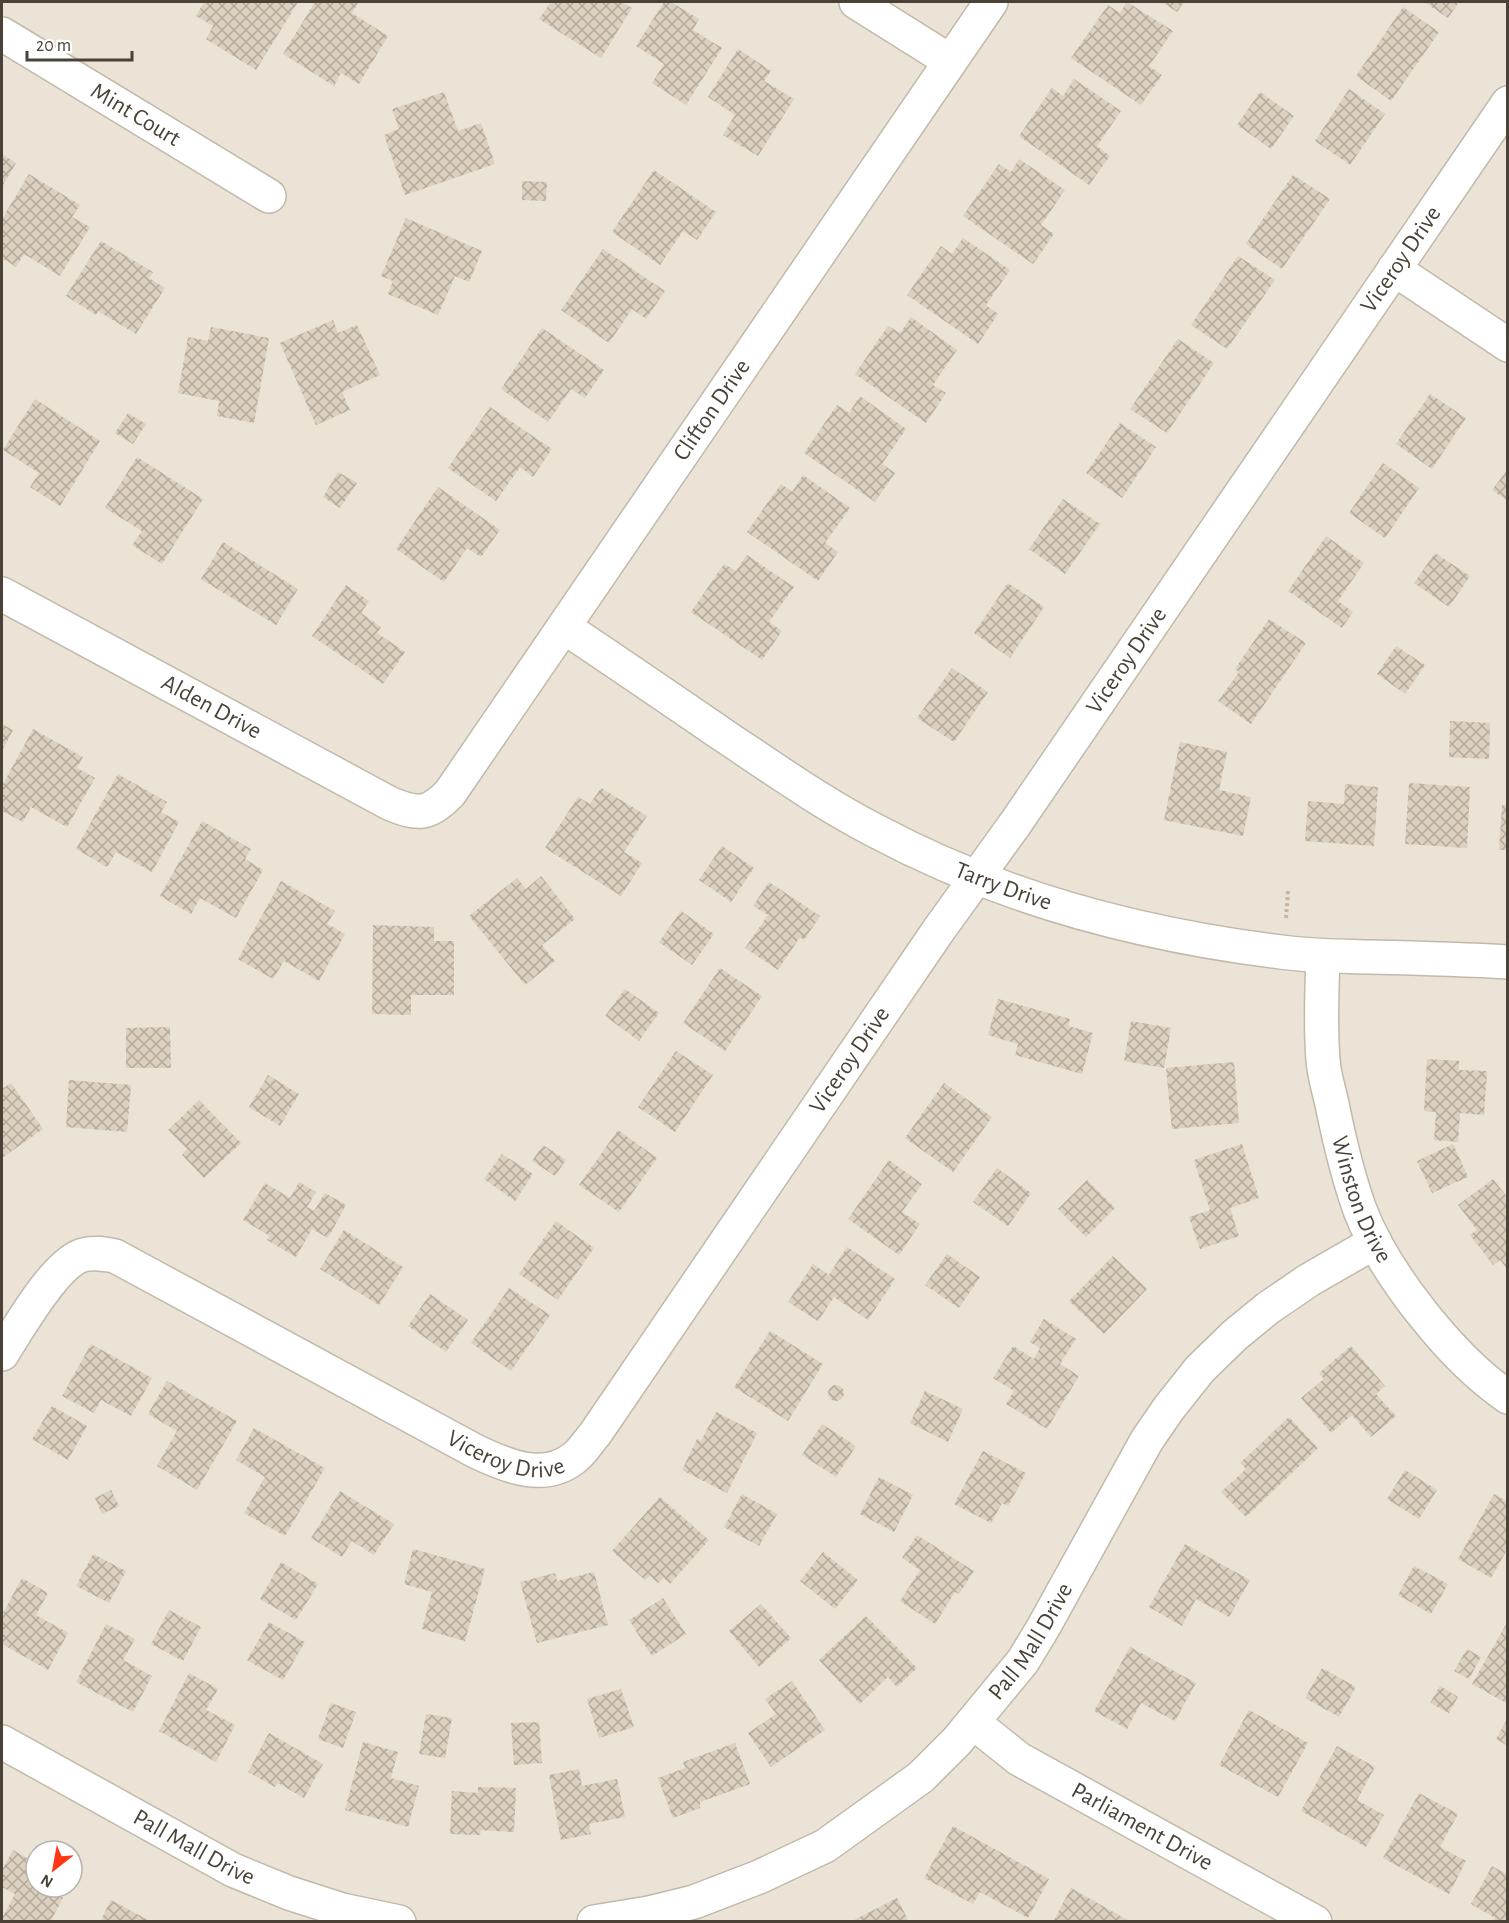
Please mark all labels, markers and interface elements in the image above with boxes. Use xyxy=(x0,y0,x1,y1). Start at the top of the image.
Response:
scale bar xyxy=(27,24,132,62)
text: 20 m xyxy=(36,37,71,55)
street label: Mint Court xyxy=(86,79,185,151)
street label: Viceroy Drive xyxy=(1356,202,1446,317)
street label: Clifton Drive xyxy=(669,355,755,465)
street label: Viceroy Drive xyxy=(1082,603,1171,718)
street label: Alden Drive xyxy=(157,670,265,744)
street label: Tarry Drive xyxy=(951,858,1055,915)
street label: Viceroy Drive xyxy=(805,1003,894,1118)
street label: Winston Drive xyxy=(1327,1134,1396,1267)
street label: Viceroy Drive xyxy=(443,1426,568,1482)
street label: Pall Mall Drive xyxy=(984,1579,1077,1705)
street label: Parliament Drive xyxy=(1067,1778,1217,1875)
street label: Pall Mall Drive xyxy=(129,1805,258,1890)
north arrow xyxy=(24,1839,84,1899)
text: N xyxy=(38,1871,56,1891)

